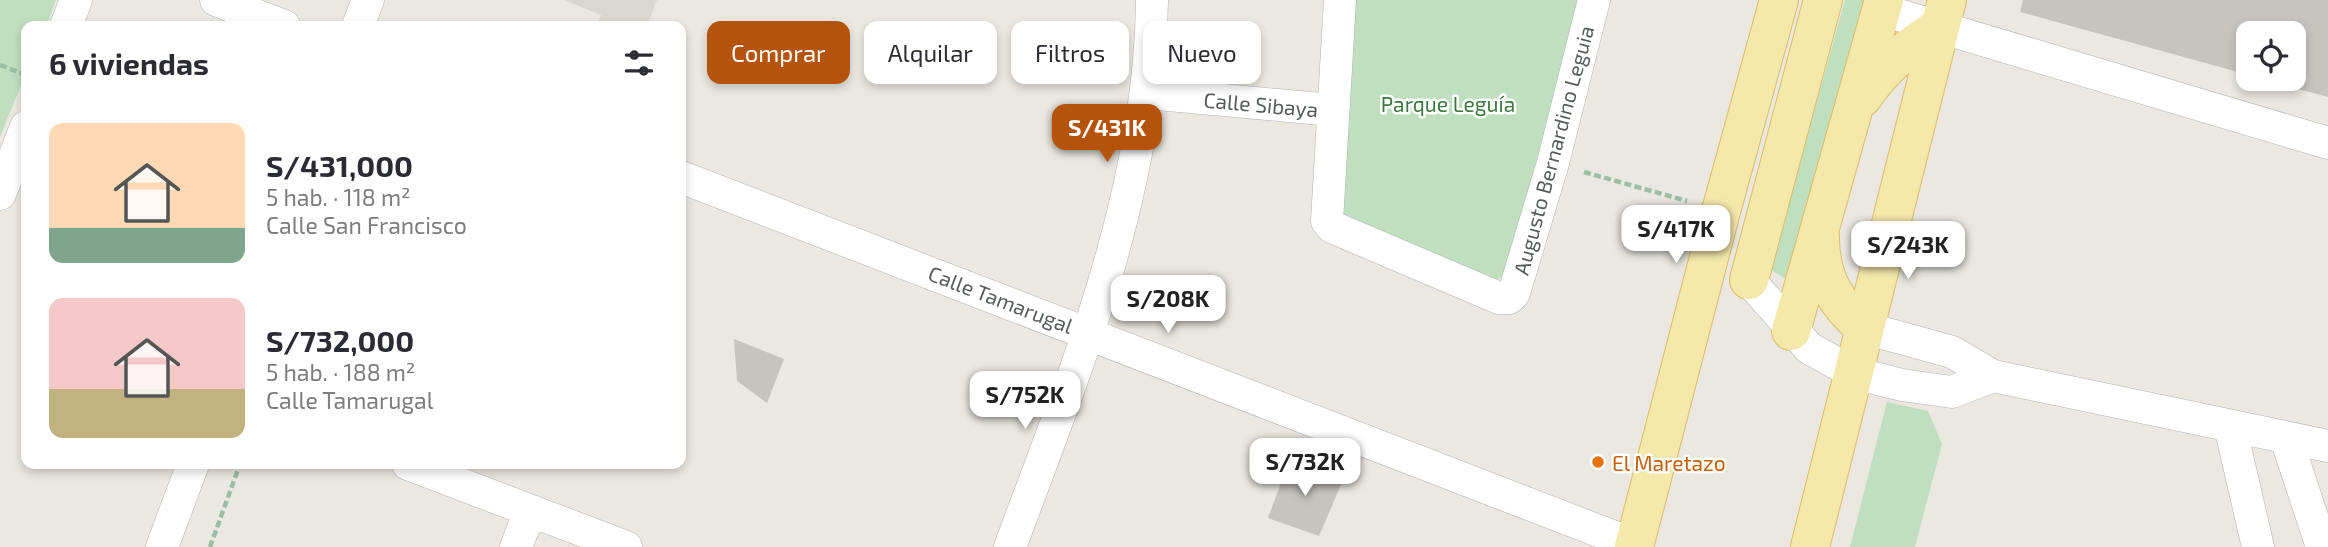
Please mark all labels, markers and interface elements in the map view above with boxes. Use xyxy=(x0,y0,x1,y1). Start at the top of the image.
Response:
chip: Comprar xyxy=(707,21,850,84)
chip: Alquilar xyxy=(864,21,997,84)
chip: Filtros xyxy=(1011,21,1129,84)
chip: Nuevo xyxy=(1143,21,1261,84)
map controls xyxy=(2236,21,2306,91)
button: locate xyxy=(2236,21,2306,91)
street label: Augusto Bernardino Leguia xyxy=(1508,23,1598,277)
icon: filters xyxy=(620,44,658,82)
text: 6 viviendas xyxy=(49,45,209,81)
street label: Calle Sibaya xyxy=(1203,87,1319,121)
park label: Parque Leguía xyxy=(1381,91,1515,116)
pin: S/431K xyxy=(1050,104,1164,164)
text: S/431K xyxy=(1068,113,1146,141)
text: S/431,000 xyxy=(266,147,413,183)
icon: home xyxy=(105,151,189,235)
text: 5 hab. · 118 m² xyxy=(266,183,411,211)
pin: S/417K xyxy=(1619,205,1733,265)
text: Calle San Francisco xyxy=(266,211,467,239)
text: S/417K xyxy=(1637,214,1715,242)
pin: S/243K xyxy=(1851,222,1965,281)
text: S/243K xyxy=(1867,230,1949,258)
street label: Calle Tamarugal xyxy=(925,260,1078,338)
pin: S/208K xyxy=(1111,276,1225,335)
text: S/208K xyxy=(1127,284,1209,312)
text: S/732,000 xyxy=(266,322,414,358)
icon: home xyxy=(105,326,189,410)
text: 5 hab. · 188 m² xyxy=(266,358,415,386)
pin: S/752K xyxy=(968,372,1082,431)
text: S/752K xyxy=(986,380,1064,408)
text: Calle Tamarugal xyxy=(266,386,433,414)
pin: S/732K xyxy=(1248,438,1362,498)
text: S/732K xyxy=(1265,447,1345,475)
place label: El Maretazo xyxy=(1612,450,1726,475)
marker: El Maretazo xyxy=(1590,454,1606,470)

